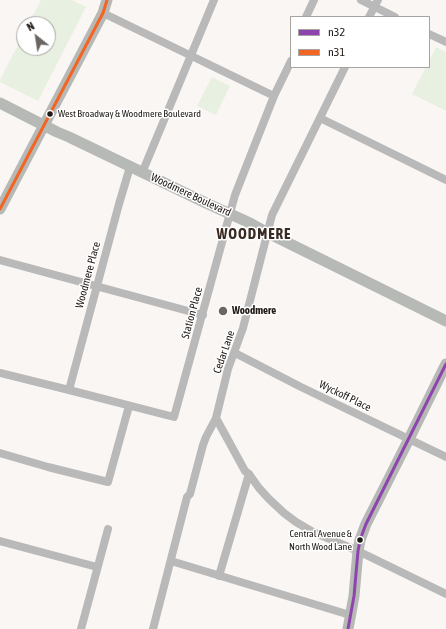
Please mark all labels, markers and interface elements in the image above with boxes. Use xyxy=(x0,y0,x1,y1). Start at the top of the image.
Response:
north arrow xyxy=(16,16,56,56)
legend xyxy=(290,16,430,68)
text: N xyxy=(25,20,36,33)
text: n32 xyxy=(328,25,345,39)
text: n31 xyxy=(328,45,345,59)
place label: West Broadway & Woodmere Boulevard xyxy=(58,108,201,120)
marker: West Broadway & Woodmere Boulevard xyxy=(45,109,55,119)
street label: Woodmere Boulevard xyxy=(149,171,233,219)
district label: WOODMERE xyxy=(217,225,291,243)
street label: Woodmere Place xyxy=(73,240,103,310)
street label: Station Place xyxy=(179,286,205,340)
place label: Woodmere xyxy=(232,304,276,318)
marker: Woodmere xyxy=(217,305,229,317)
street label: Cedar Lane xyxy=(210,329,238,375)
street label: Wyckoff Place xyxy=(317,378,373,414)
place label: Central Avenue & North Wood Lane xyxy=(289,528,352,552)
marker: Central Avenue & North Wood Lane xyxy=(355,535,365,545)

